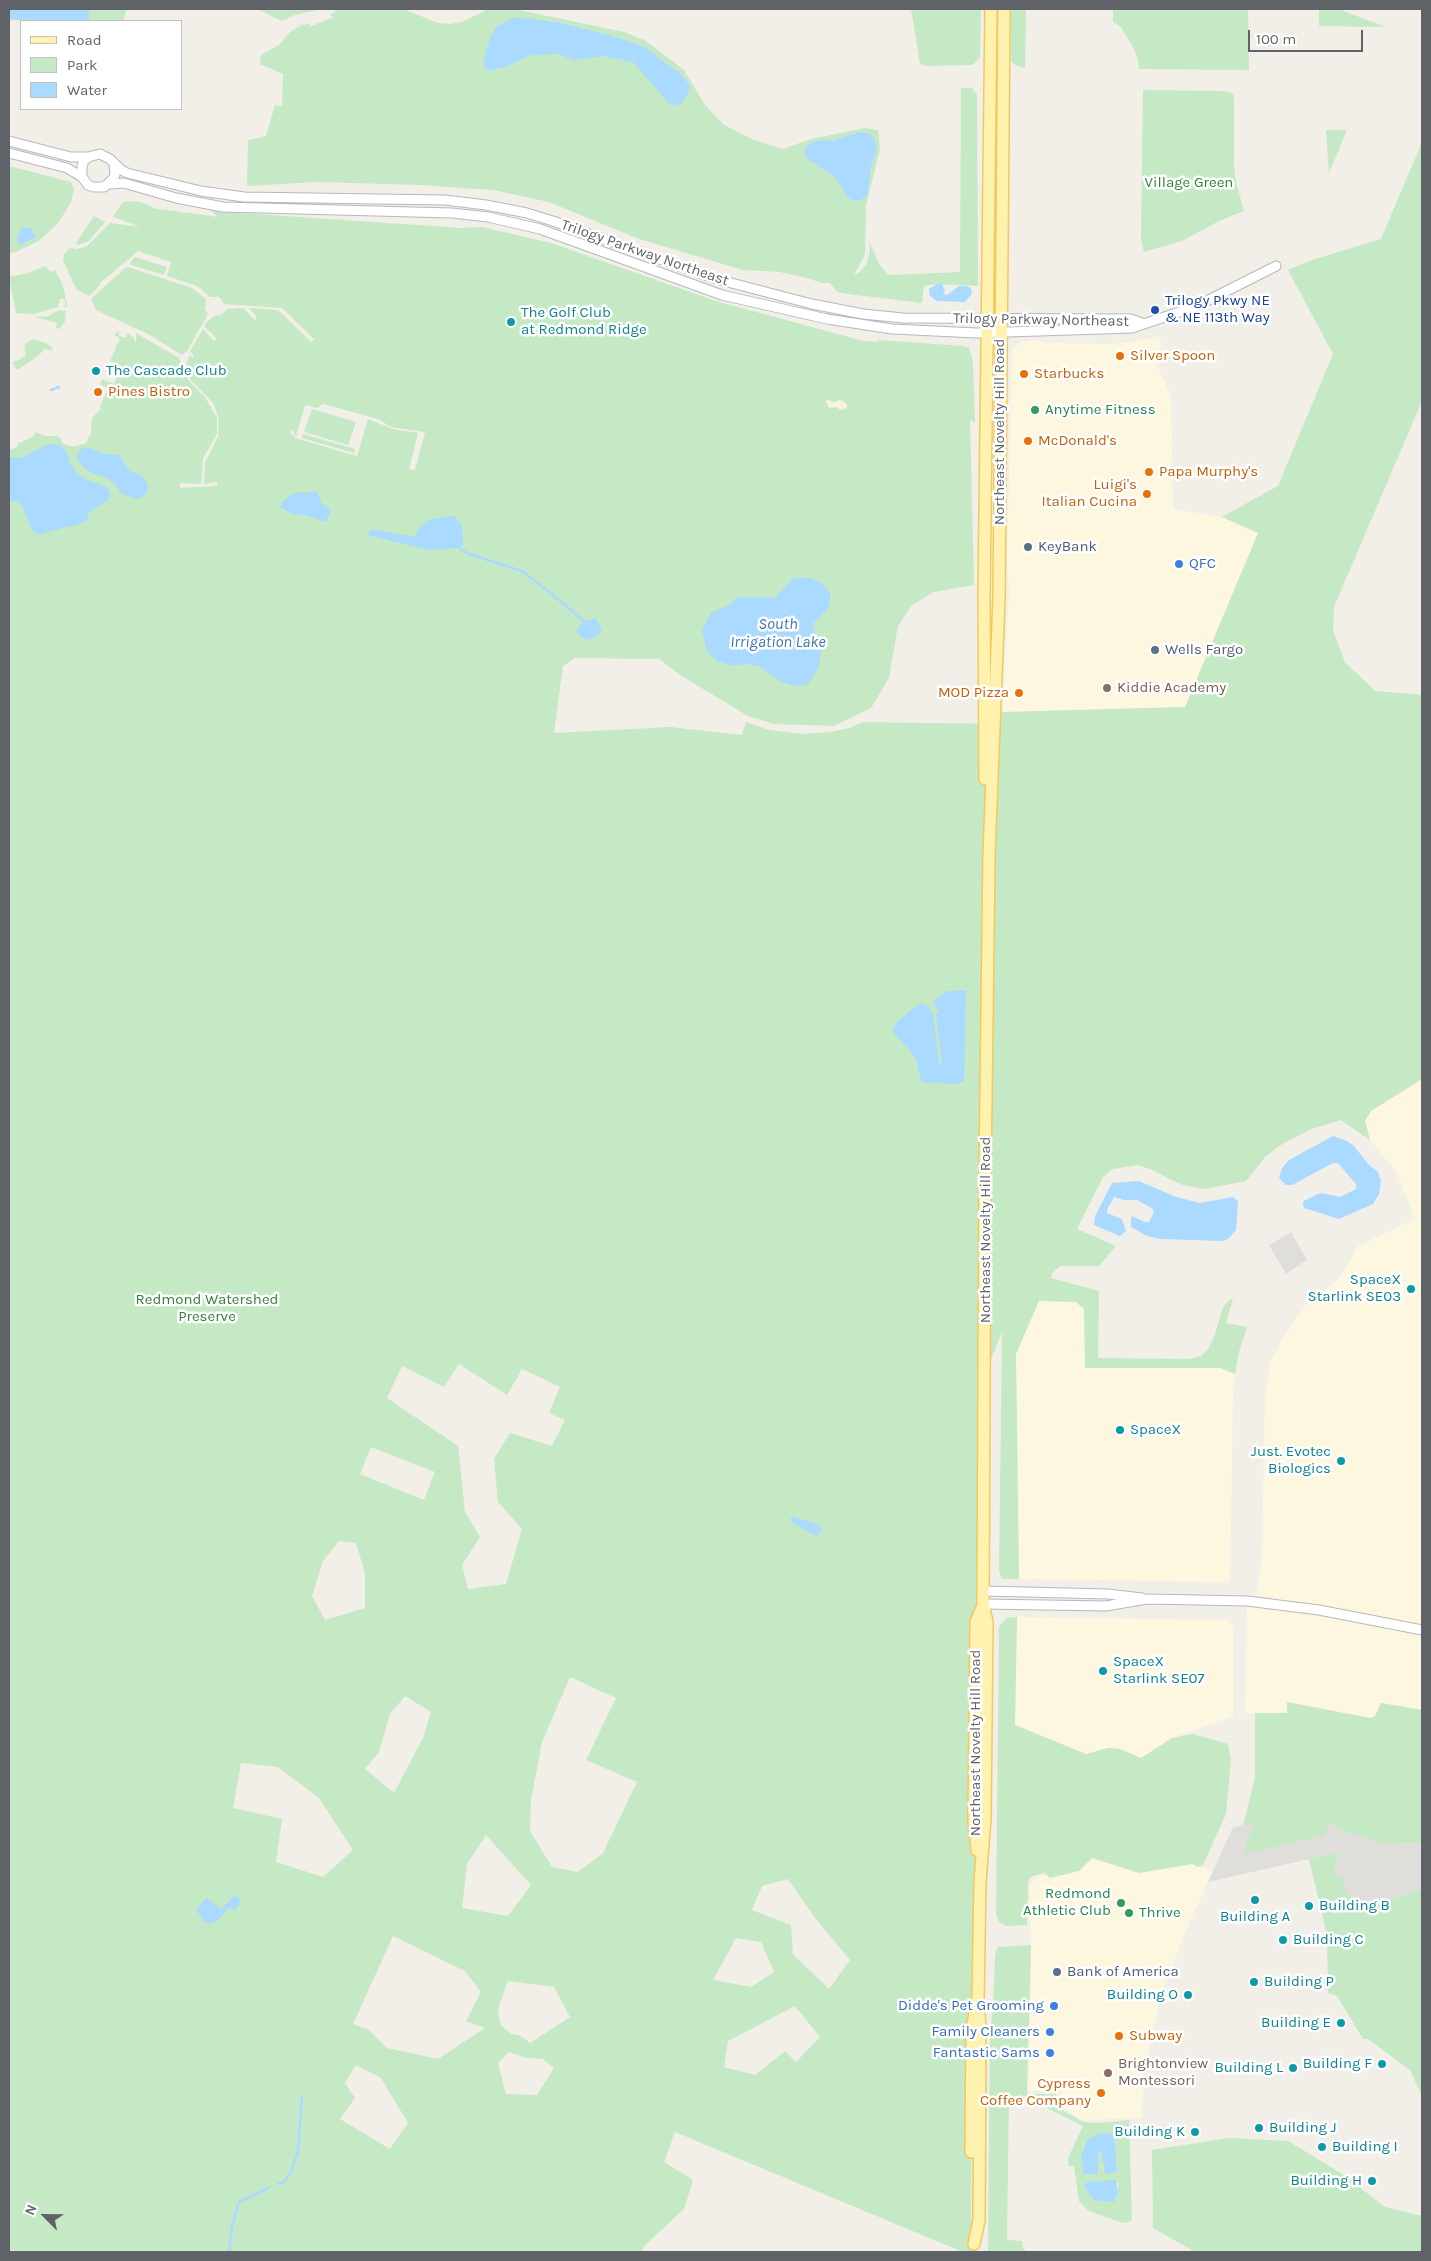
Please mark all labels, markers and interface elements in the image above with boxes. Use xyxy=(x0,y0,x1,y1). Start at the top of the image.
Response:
legend xyxy=(20,20,182,110)
scale bar xyxy=(1251,20,1366,52)
text: 100 m xyxy=(1256,30,1296,48)
text: Road xyxy=(67,31,102,49)
text: Park xyxy=(67,56,97,74)
text: Water xyxy=(67,81,107,99)
park label: Village Green xyxy=(1145,174,1233,192)
street label: Trilogy Parkway Northeast xyxy=(559,216,731,290)
place label: Trilogy Pkwy NE & NE 113th Way xyxy=(1165,292,1270,327)
place label: The Golf Club at Redmond Ridge xyxy=(521,304,647,339)
marker: Trilogy Pkwy NE & NE 113th Way xyxy=(1149,304,1161,316)
street label: Trilogy Parkway Northeast xyxy=(953,309,1129,331)
marker: The Golf Club at Redmond Ridge xyxy=(505,316,517,328)
street label: Northeast Novelty Hill Road xyxy=(991,339,1009,525)
place label: Silver Spoon xyxy=(1130,347,1215,365)
marker: Silver Spoon xyxy=(1114,350,1126,362)
place label: The Cascade Club xyxy=(106,362,227,380)
marker: The Cascade Club xyxy=(90,365,102,377)
place label: Starbucks xyxy=(1034,365,1104,383)
marker: Starbucks xyxy=(1018,368,1030,380)
place label: Pines Bistro xyxy=(108,383,190,401)
marker: Pines Bistro xyxy=(92,386,104,398)
place label: Anytime Fitness xyxy=(1045,401,1156,419)
marker: Anytime Fitness xyxy=(1029,404,1041,416)
place label: McDonald's xyxy=(1038,432,1117,450)
marker: McDonald's xyxy=(1022,435,1034,447)
place label: Papa Murphy's xyxy=(1159,463,1258,481)
marker: Papa Murphy's xyxy=(1143,466,1155,478)
place label: Luigi's Italian Cucina xyxy=(1042,476,1137,511)
marker: Luigi's Italian Cucina xyxy=(1141,488,1153,500)
place label: KeyBank xyxy=(1038,538,1097,556)
marker: KeyBank xyxy=(1022,541,1034,553)
place label: QFC xyxy=(1189,555,1216,573)
marker: QFC xyxy=(1173,558,1185,570)
water label: South Irrigation Lake xyxy=(730,614,826,652)
place label: Wells Fargo xyxy=(1165,641,1243,659)
marker: Wells Fargo xyxy=(1149,644,1161,656)
place label: Kiddie Academy xyxy=(1117,679,1226,697)
marker: Kiddie Academy xyxy=(1101,682,1113,694)
place label: MOD Pizza xyxy=(938,684,1009,702)
marker: MOD Pizza xyxy=(1013,687,1025,699)
street label: Northeast Novelty Hill Road xyxy=(977,1137,995,1323)
place label: SpaceX Starlink SE03 xyxy=(1308,1271,1401,1306)
marker: SpaceX Starlink SE03 xyxy=(1405,1283,1417,1295)
park label: Redmond Watershed Preserve xyxy=(136,1291,278,1326)
place label: SpaceX xyxy=(1130,1421,1181,1439)
marker: SpaceX xyxy=(1114,1424,1126,1436)
place label: Just. Evotec Biologics xyxy=(1251,1443,1331,1478)
marker: Just. Evotec Biologics xyxy=(1335,1455,1347,1467)
street label: Northeast Novelty Hill Road xyxy=(967,1650,985,1836)
place label: SpaceX Starlink SE07 xyxy=(1113,1653,1205,1688)
marker: SpaceX Starlink SE07 xyxy=(1097,1665,1109,1677)
place label: Redmond Athletic Club xyxy=(1023,1885,1111,1920)
marker: Building A xyxy=(1249,1894,1261,1906)
marker: Redmond Athletic Club xyxy=(1115,1897,1127,1909)
place label: Building B xyxy=(1319,1897,1390,1915)
marker: Building B xyxy=(1303,1900,1315,1912)
place label: Thrive xyxy=(1139,1904,1181,1922)
marker: Thrive xyxy=(1123,1907,1135,1919)
place label: Building A xyxy=(1220,1908,1290,1926)
place label: Building C xyxy=(1293,1931,1364,1949)
marker: Building C xyxy=(1277,1934,1289,1946)
place label: Bank of America xyxy=(1067,1963,1179,1981)
marker: Bank of America xyxy=(1051,1966,1063,1978)
place label: Building P xyxy=(1264,1973,1334,1991)
marker: Building P xyxy=(1248,1976,1260,1988)
place label: Building O xyxy=(1107,1986,1178,2004)
marker: Building O xyxy=(1182,1989,1194,2001)
place label: Didde's Pet Grooming xyxy=(898,1997,1044,2015)
marker: Didde's Pet Grooming xyxy=(1048,2000,1060,2012)
place label: Building E xyxy=(1261,2014,1331,2032)
marker: Building E xyxy=(1335,2017,1347,2029)
place label: Family Cleaners xyxy=(932,2023,1040,2041)
marker: Family Cleaners xyxy=(1044,2026,1056,2038)
place label: Subway xyxy=(1129,2027,1182,2045)
marker: Subway xyxy=(1113,2030,1125,2042)
place label: Fantastic Sams xyxy=(933,2044,1040,2062)
marker: Fantastic Sams xyxy=(1044,2047,1056,2059)
place label: Brightonview Montessori xyxy=(1118,2055,1208,2090)
place label: Building F xyxy=(1303,2055,1372,2073)
marker: Building F xyxy=(1376,2058,1388,2070)
place label: Building L xyxy=(1214,2059,1283,2077)
marker: Building L xyxy=(1287,2062,1299,2074)
marker: Brightonview Montessori xyxy=(1102,2067,1114,2079)
place label: Cypress Coffee Company xyxy=(980,2075,1091,2110)
marker: Cypress Coffee Company xyxy=(1095,2087,1107,2099)
place label: Building J xyxy=(1269,2119,1337,2137)
marker: Building J xyxy=(1253,2122,1265,2134)
place label: Building K xyxy=(1114,2123,1185,2141)
marker: Building K xyxy=(1189,2126,1201,2138)
place label: Building I xyxy=(1332,2138,1398,2156)
marker: Building I xyxy=(1316,2141,1328,2153)
place label: Building H xyxy=(1290,2172,1362,2190)
marker: Building H xyxy=(1366,2175,1378,2187)
north arrow xyxy=(20,2191,70,2241)
text: N xyxy=(21,2202,41,2218)

